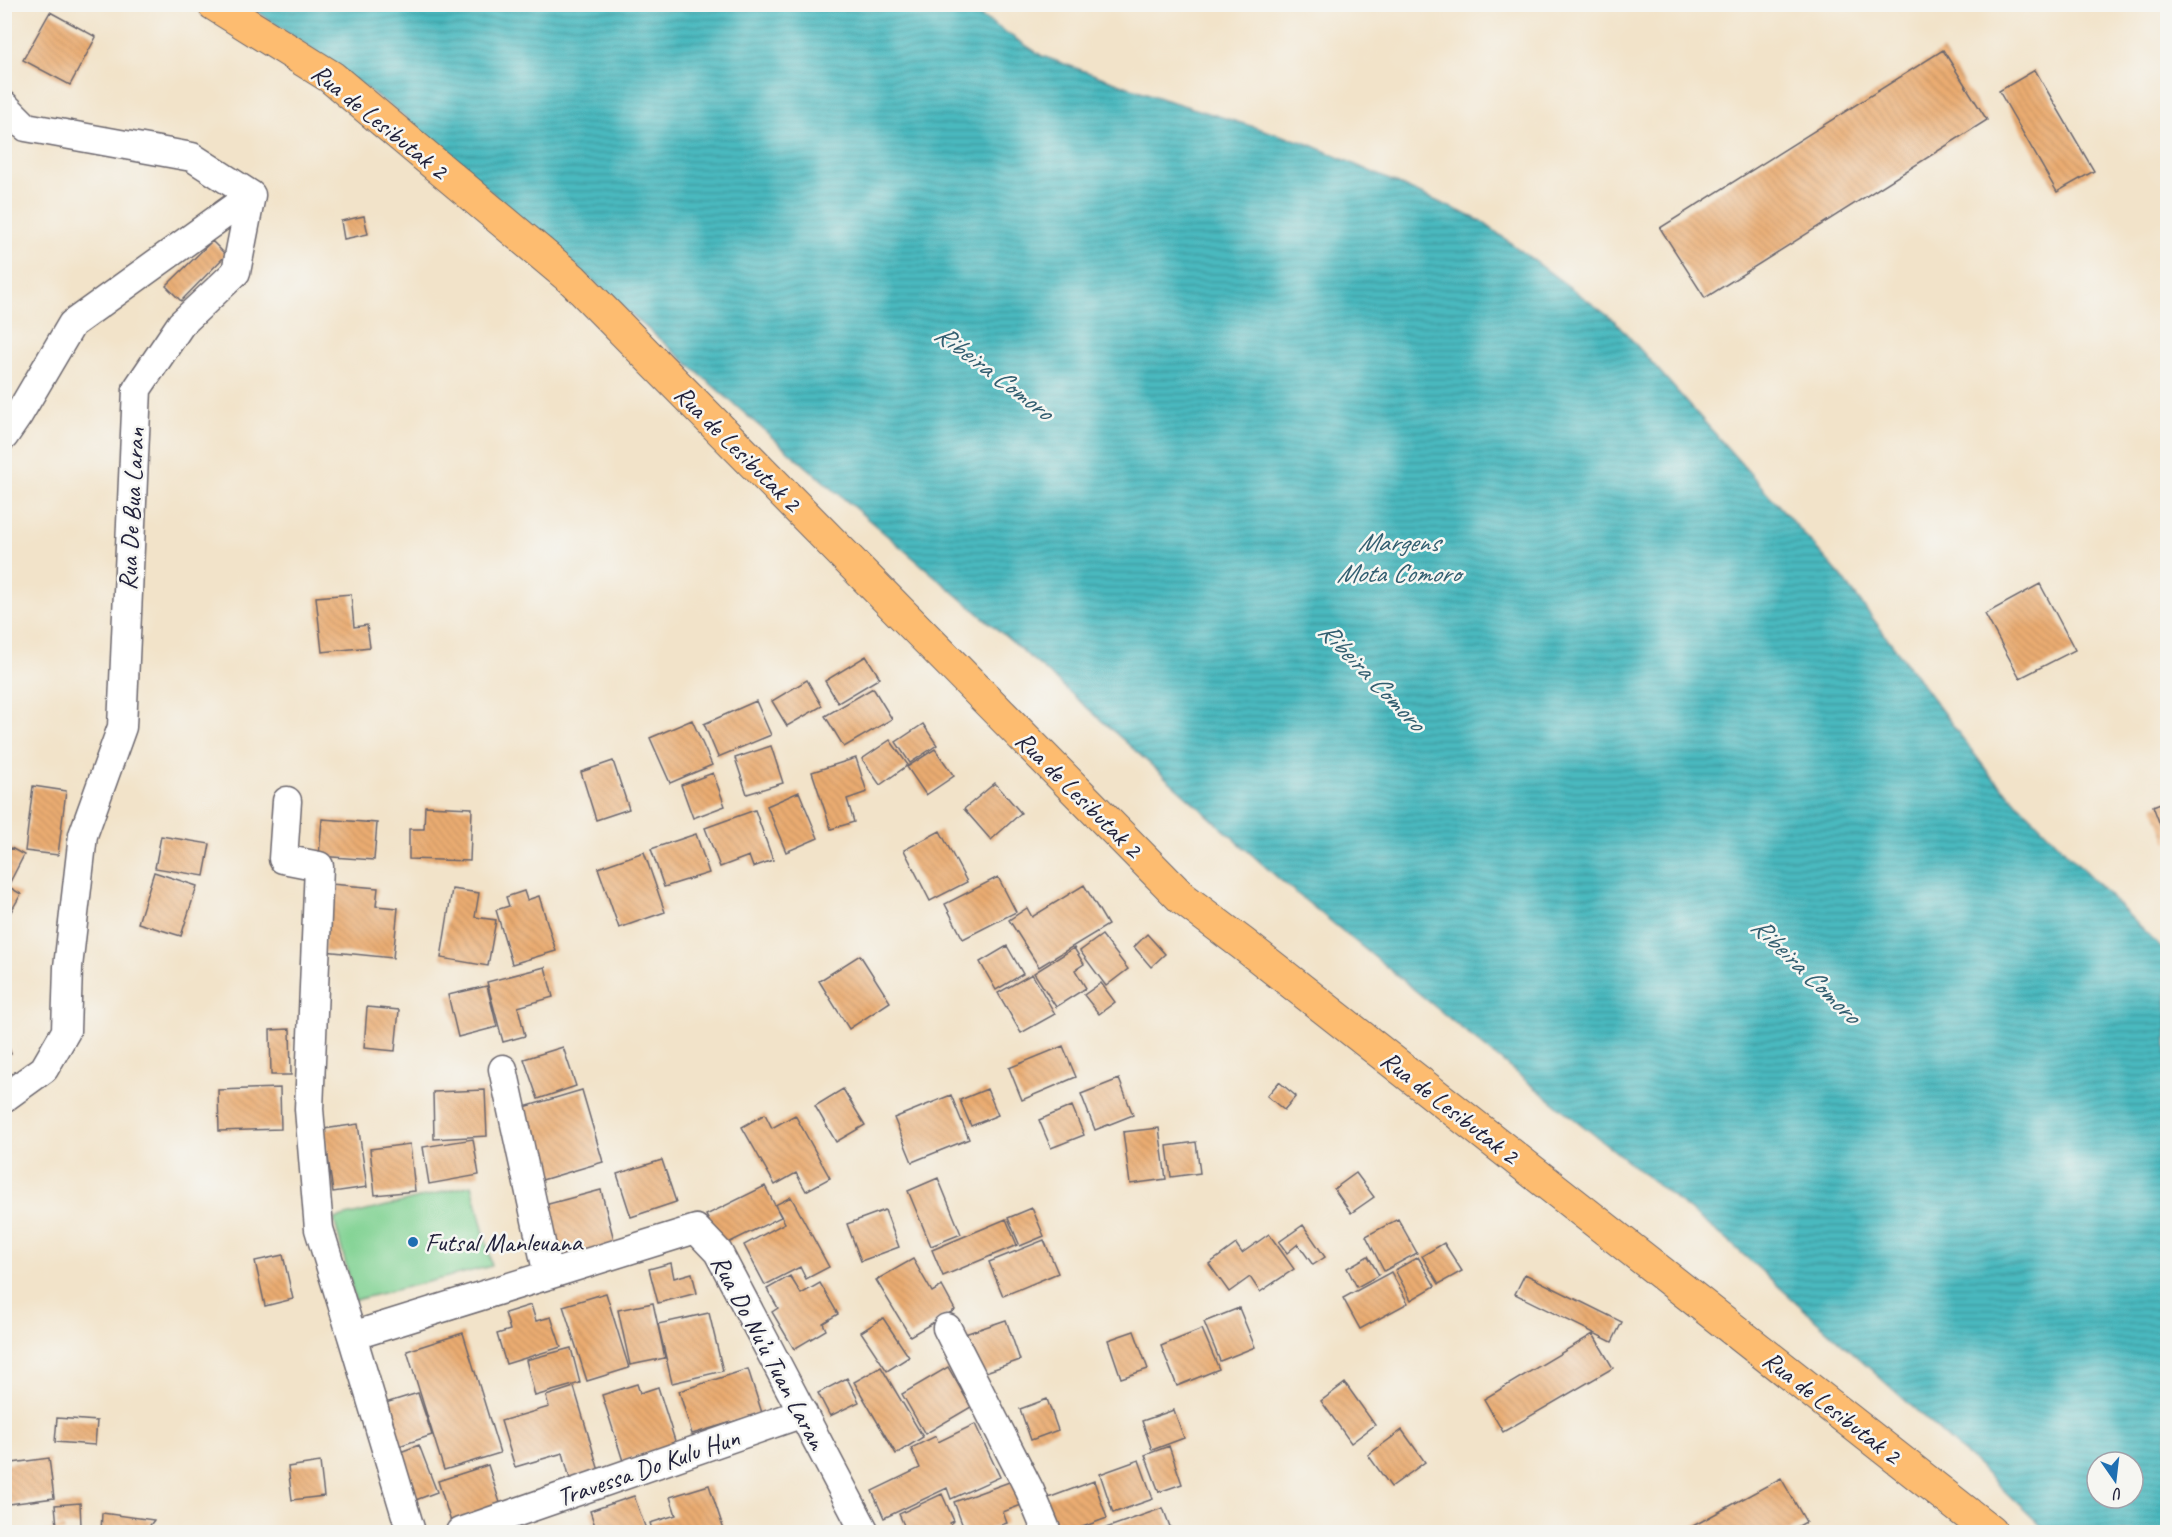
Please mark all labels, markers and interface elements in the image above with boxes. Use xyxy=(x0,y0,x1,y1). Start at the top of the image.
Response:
street label: Rua de Lesibutak 2 xyxy=(305,56,456,188)
water label: Ribeira Comoro xyxy=(928,316,1063,430)
street label: Rua de Lesibutak 2 xyxy=(667,378,810,520)
street label: Rua De Bua Laran xyxy=(111,426,152,591)
water label: Margens Mota Comoro xyxy=(1336,525,1464,590)
water label: Ribeira Comoro xyxy=(1311,614,1435,740)
street label: Rua de Lesibutak 2 xyxy=(1008,724,1151,866)
water label: Ribeira Comoro xyxy=(1744,909,1870,1033)
street label: Rua de Lesibutak 2 xyxy=(1374,1043,1527,1173)
place label: Futsal Manleuana xyxy=(425,1226,584,1259)
marker: Futsal Manleuana xyxy=(406,1235,420,1249)
street label: Rua Do Nu’u Tuan Laran xyxy=(703,1249,834,1456)
street label: Rua de Lesibutak 2 xyxy=(1756,1343,1909,1473)
street label: Travessa Do Kulu Hun xyxy=(553,1421,744,1514)
north arrow xyxy=(2085,1450,2145,1510)
text: U xyxy=(2109,1483,2125,1505)

